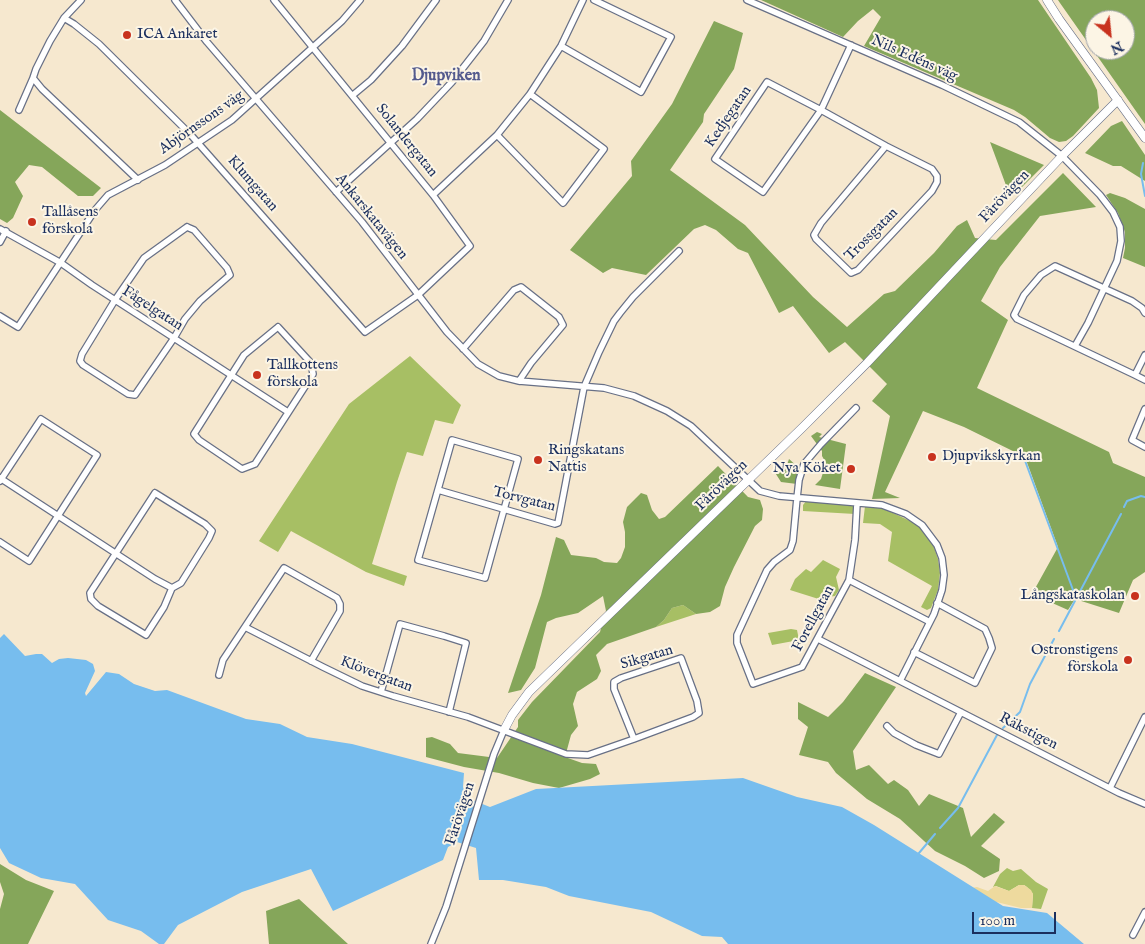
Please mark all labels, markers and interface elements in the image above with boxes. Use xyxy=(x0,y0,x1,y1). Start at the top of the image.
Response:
north arrow xyxy=(1085,10,1135,60)
place label: ICA Ankaret xyxy=(137,26,218,44)
marker: ICA Ankaret xyxy=(121,29,133,41)
street label: Nils Edéns väg xyxy=(868,32,960,86)
text: N xyxy=(1107,37,1126,58)
district label: Djupviken xyxy=(411,67,481,87)
street label: Kedjegatan xyxy=(702,83,756,151)
street label: Abjörnssons väg xyxy=(156,87,248,159)
street label: Solandergatan xyxy=(371,101,441,181)
street label: Klumgatan xyxy=(223,152,281,216)
street label: Fårövägen xyxy=(976,167,1034,227)
street label: Ankarskatavägen xyxy=(331,170,411,264)
place label: Tallåsens förskola xyxy=(42,204,98,239)
street label: Trossgatan xyxy=(842,205,902,265)
marker: Tallåsens förskola xyxy=(26,216,38,228)
street label: Fågelgatan xyxy=(118,283,186,335)
place label: Tallkottens förskola xyxy=(267,357,338,392)
marker: Tallkottens förskola xyxy=(251,369,263,381)
place label: Ringskatans Nattis xyxy=(548,442,624,477)
place label: Djupvikskyrkan xyxy=(942,448,1041,466)
marker: Djupvikskyrkan xyxy=(926,451,938,463)
marker: Ringskatans Nattis xyxy=(532,454,544,466)
street label: Fårövägen xyxy=(692,457,752,515)
place label: Nya Köket xyxy=(773,460,841,478)
marker: Nya Köket xyxy=(845,463,857,475)
street label: Torvgatan xyxy=(491,484,557,516)
street label: Forellgatan xyxy=(789,583,839,655)
place label: Långskataskolan xyxy=(1021,587,1125,605)
marker: Långskataskolan xyxy=(1129,590,1141,602)
street label: Sikgatan xyxy=(619,642,675,674)
place label: Ostronstigens förskola xyxy=(1031,642,1118,677)
street label: Klövergatan xyxy=(337,653,415,697)
marker: Ostronstigens förskola xyxy=(1122,654,1134,666)
street label: Räkstigen xyxy=(996,710,1060,754)
street label: Fårövägen xyxy=(442,780,480,848)
scale bar xyxy=(975,902,1059,934)
text: 100 m xyxy=(980,911,1015,930)

